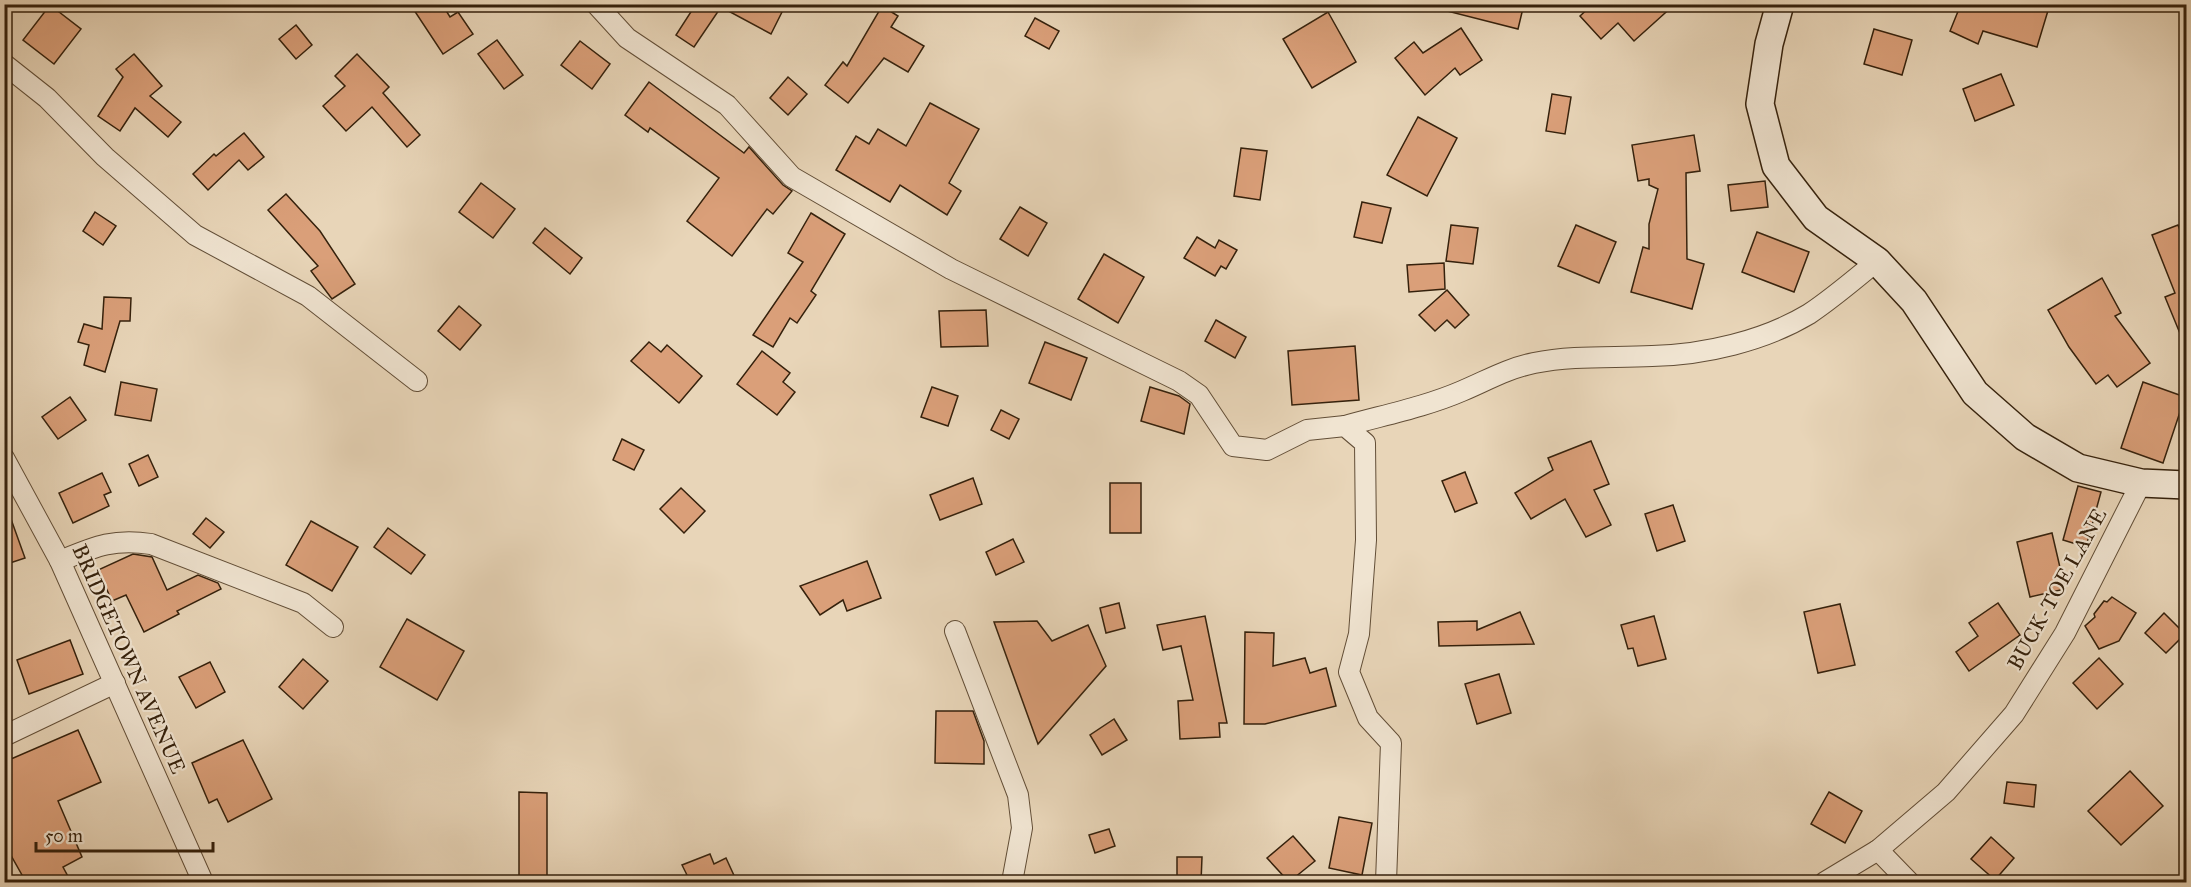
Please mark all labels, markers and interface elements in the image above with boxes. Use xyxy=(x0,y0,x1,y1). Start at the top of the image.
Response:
street label: BUCK-TOE LANE xyxy=(2002,504,2112,674)
street label: BRIDGETOWN AVENUE xyxy=(67,540,191,778)
scale bar xyxy=(36,815,213,853)
text: 50 m xyxy=(45,825,83,847)

